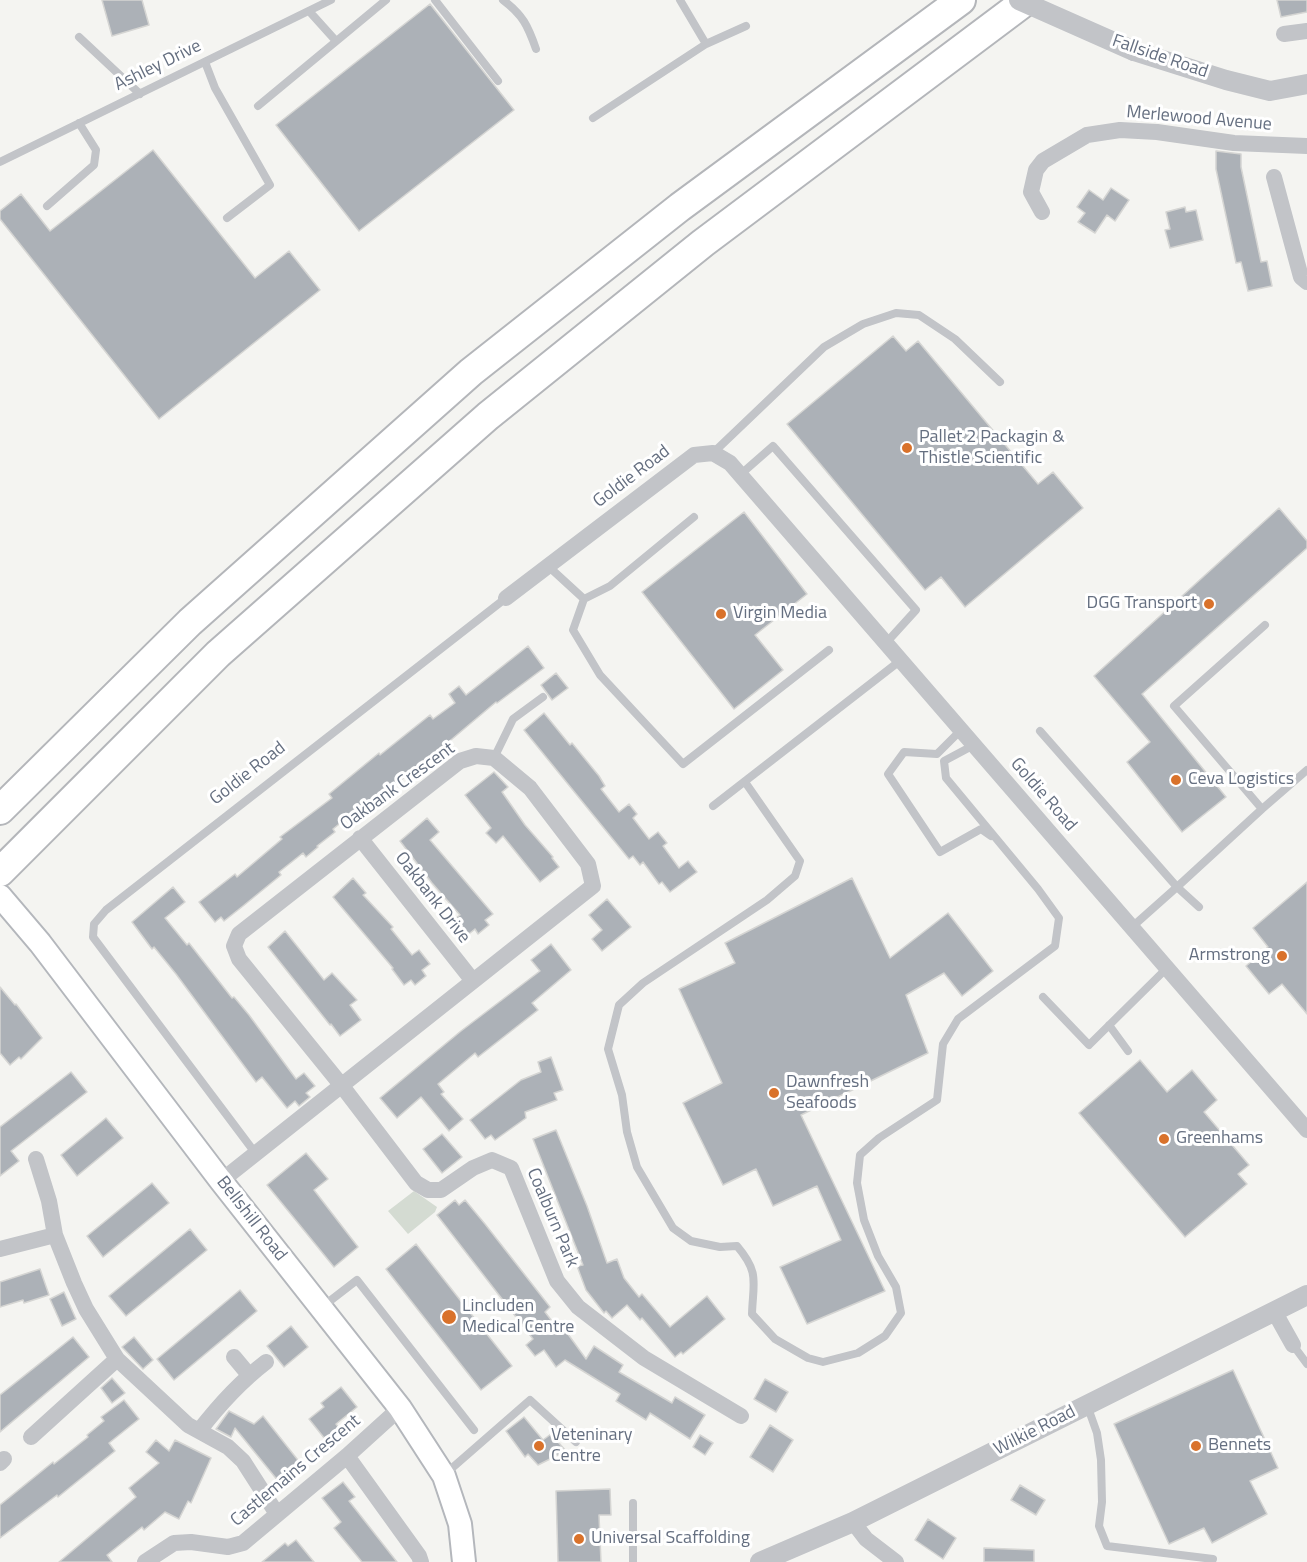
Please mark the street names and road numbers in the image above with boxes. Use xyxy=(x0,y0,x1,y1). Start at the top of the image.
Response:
street label: Fallside Road xyxy=(1109,30,1211,84)
street label: Ashley Drive xyxy=(111,36,205,96)
street label: Merlewood Avenue xyxy=(1125,102,1273,136)
street label: Goldie Road xyxy=(589,441,675,513)
street label: Goldie Road xyxy=(206,738,290,810)
street label: Oakbank Crescent xyxy=(337,738,459,836)
street label: Goldie Road xyxy=(1005,754,1081,836)
street label: Oakbank Drive xyxy=(390,848,474,948)
street label: Coalburn Park xyxy=(521,1165,583,1271)
street label: Bellshill Road xyxy=(211,1172,291,1266)
street label: Wilkie Road xyxy=(991,1401,1079,1461)
street label: Castlemains Crescent xyxy=(227,1410,365,1532)

